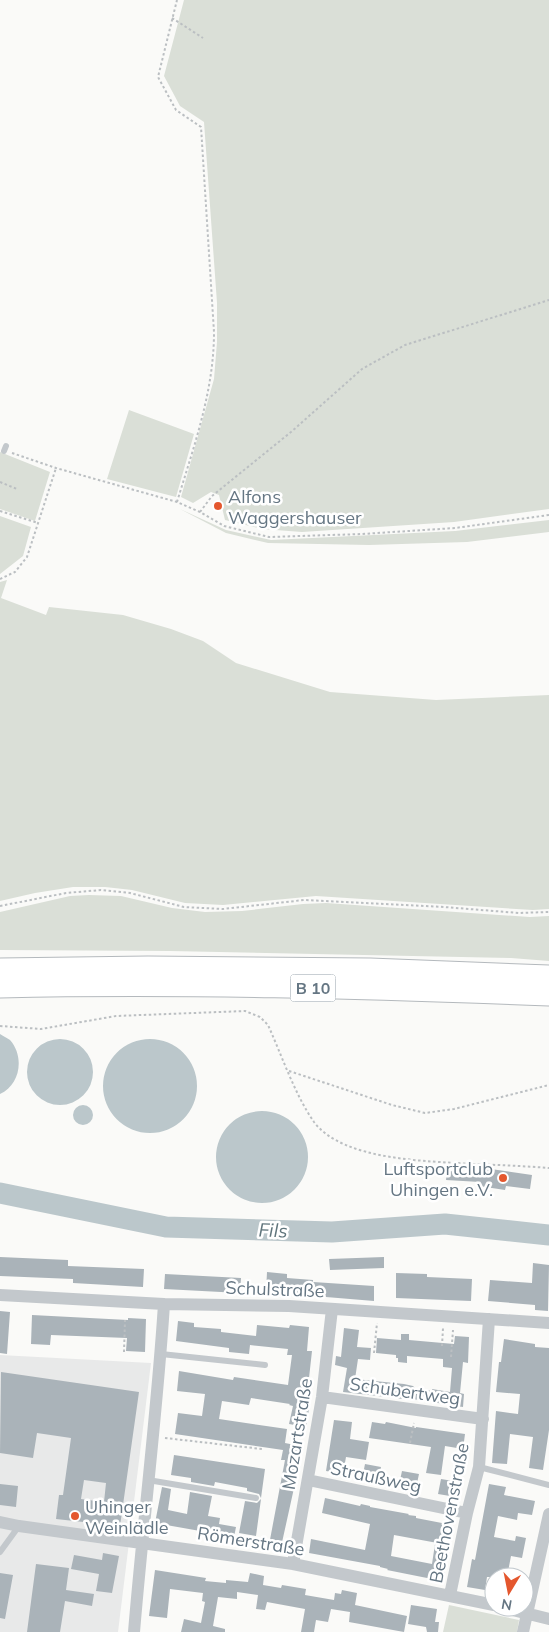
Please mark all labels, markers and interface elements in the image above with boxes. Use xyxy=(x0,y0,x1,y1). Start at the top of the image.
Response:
place label: Alfons Waggershauser xyxy=(228,485,362,529)
marker: Alfons Waggershauser xyxy=(212,500,224,512)
road number: B 10 xyxy=(290,974,336,1001)
place label: Luftsportclub Uhingen e.V. xyxy=(383,1157,493,1201)
marker: Luftsportclub Uhingen e.V. xyxy=(497,1172,509,1184)
water label: Fils xyxy=(258,1217,288,1243)
street label: Schulstraße xyxy=(225,1276,325,1302)
street label: Schubertweg xyxy=(348,1372,462,1410)
street label: Mozartstraße xyxy=(277,1377,317,1491)
street label: Beethovenstraße xyxy=(424,1441,474,1585)
street label: Straußweg xyxy=(329,1456,423,1498)
place label: Uhinger Weinlädle xyxy=(85,1495,169,1539)
marker: Uhinger Weinlädle xyxy=(69,1510,81,1522)
street label: Römerstraße xyxy=(196,1521,306,1561)
north arrow xyxy=(484,1567,534,1617)
text: N xyxy=(500,1595,514,1615)

